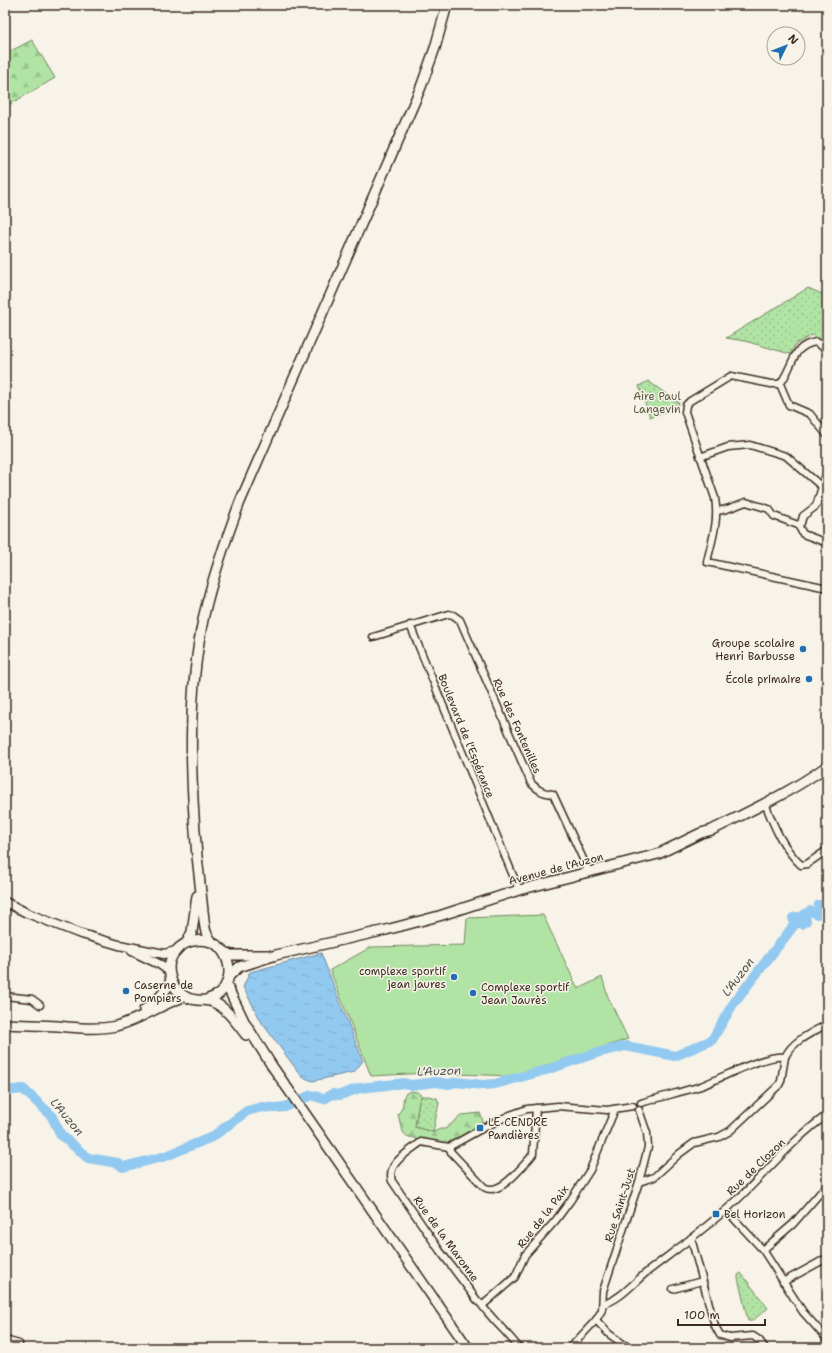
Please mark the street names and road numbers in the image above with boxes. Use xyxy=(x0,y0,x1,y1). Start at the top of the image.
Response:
street label: Boulevard de l'Espérance xyxy=(434,672,498,800)
street label: Rue des Fontenilles xyxy=(489,676,545,776)
street label: Avenue de l'Auzon xyxy=(507,849,605,889)
street label: Rue de Clozon xyxy=(723,1135,789,1199)
street label: Rue Saint-Just xyxy=(601,1166,639,1244)
street label: Rue de la Paix xyxy=(514,1182,572,1251)
street label: Rue de la Maronne xyxy=(410,1193,482,1285)

